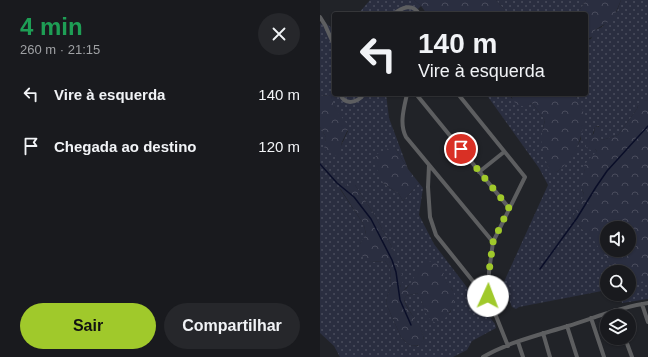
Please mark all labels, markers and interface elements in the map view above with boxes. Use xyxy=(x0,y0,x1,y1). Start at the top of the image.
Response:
text: 4 min xyxy=(20,13,83,40)
button: close xyxy=(258,13,300,55)
icon: left xyxy=(352,28,404,80)
text: 140 m xyxy=(418,28,497,59)
text: 260 m · 21:15 xyxy=(20,42,100,57)
text: Vire à esquerda xyxy=(418,61,545,81)
icon: left xyxy=(20,83,42,105)
text: Vire à esquerda xyxy=(54,86,165,103)
text: 140 m xyxy=(258,86,300,103)
pin xyxy=(444,132,478,166)
icon: arrive xyxy=(20,135,42,157)
text: Chegada ao destino xyxy=(54,138,197,155)
text: 120 m xyxy=(258,138,300,155)
icon: arrive xyxy=(450,138,472,160)
map controls xyxy=(600,221,636,345)
button: sound xyxy=(600,221,636,257)
button: search xyxy=(600,265,636,301)
position arrow xyxy=(467,275,509,317)
button: Sair xyxy=(20,303,156,349)
button: Compartilhar xyxy=(164,303,300,349)
button: layers xyxy=(600,309,636,345)

